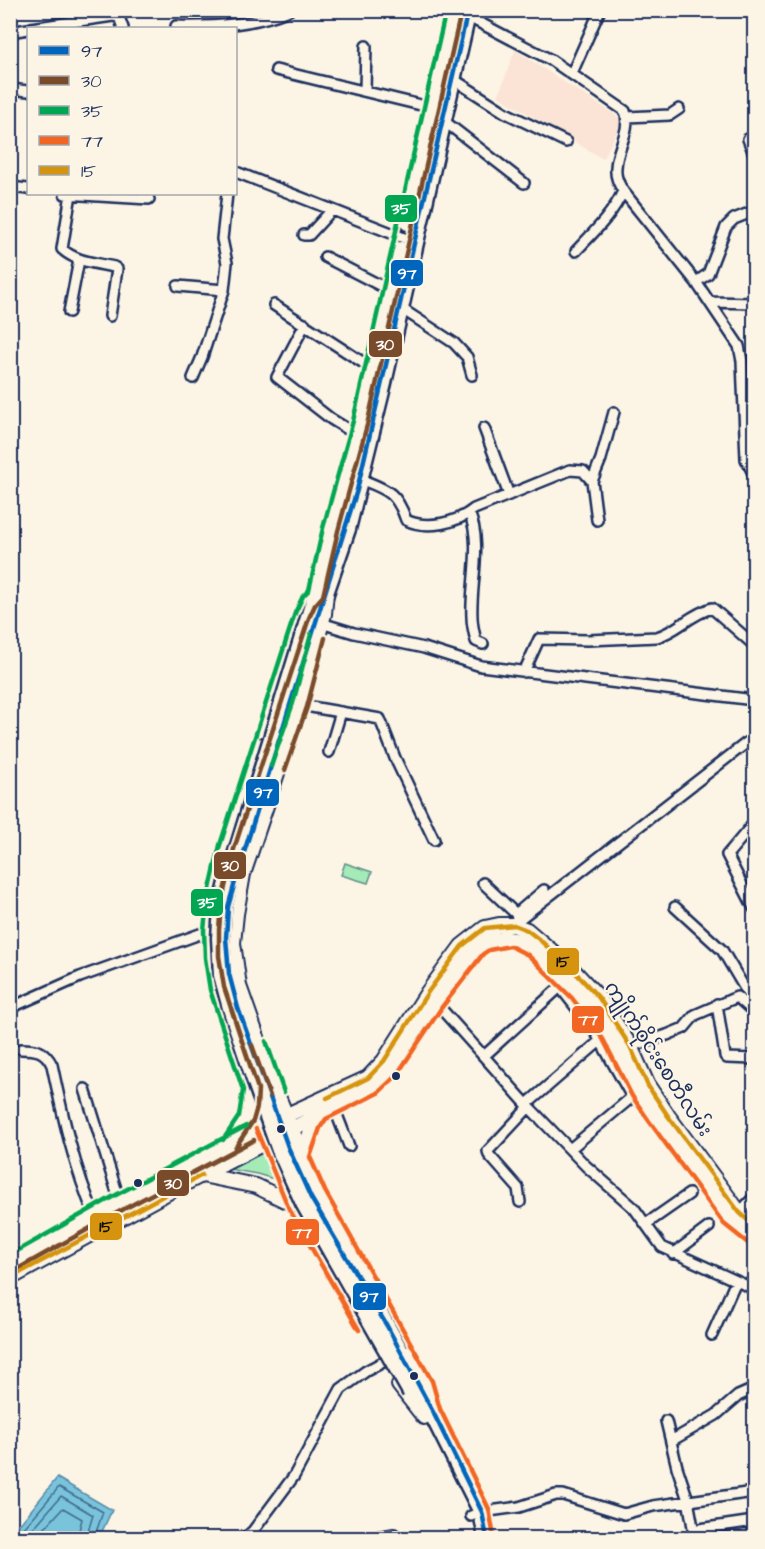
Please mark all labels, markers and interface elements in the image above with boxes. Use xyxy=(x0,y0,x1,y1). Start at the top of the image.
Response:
legend xyxy=(27,27,237,195)
text: 97 xyxy=(81,39,102,64)
text: 30 xyxy=(81,69,102,94)
text: 35 xyxy=(81,99,103,124)
text: 77 xyxy=(81,129,103,154)
text: 15 xyxy=(81,159,96,184)
line badge: 35 xyxy=(384,194,418,223)
text: 35 xyxy=(390,198,411,220)
line badge: 97 xyxy=(390,259,424,287)
text: 97 xyxy=(398,263,417,285)
line badge: 30 xyxy=(368,330,403,358)
text: 30 xyxy=(375,334,394,356)
line badge: 97 xyxy=(245,778,280,807)
text: 97 xyxy=(254,782,273,804)
line badge: 30 xyxy=(213,851,247,880)
text: 30 xyxy=(220,855,239,877)
line badge: 35 xyxy=(190,888,224,917)
text: 35 xyxy=(196,892,217,914)
line badge: 15 xyxy=(546,947,580,976)
text: 15 xyxy=(556,951,570,973)
street label: ကျိုက်ဝိုင်းစေတီလမ်း xyxy=(596,975,720,1143)
line badge: 77 xyxy=(571,1005,605,1034)
text: 77 xyxy=(577,1009,598,1031)
unlabelled marker xyxy=(390,1070,402,1082)
unlabelled marker xyxy=(275,1123,287,1135)
line badge: 30 xyxy=(156,1169,190,1197)
text: 30 xyxy=(163,1173,182,1195)
unlabelled marker xyxy=(132,1177,144,1189)
line badge: 15 xyxy=(89,1212,123,1241)
text: 15 xyxy=(99,1216,113,1238)
line badge: 77 xyxy=(285,1218,320,1246)
text: 77 xyxy=(291,1222,312,1244)
line badge: 97 xyxy=(352,1282,387,1311)
text: 97 xyxy=(360,1286,379,1308)
unlabelled marker xyxy=(408,1370,420,1382)

